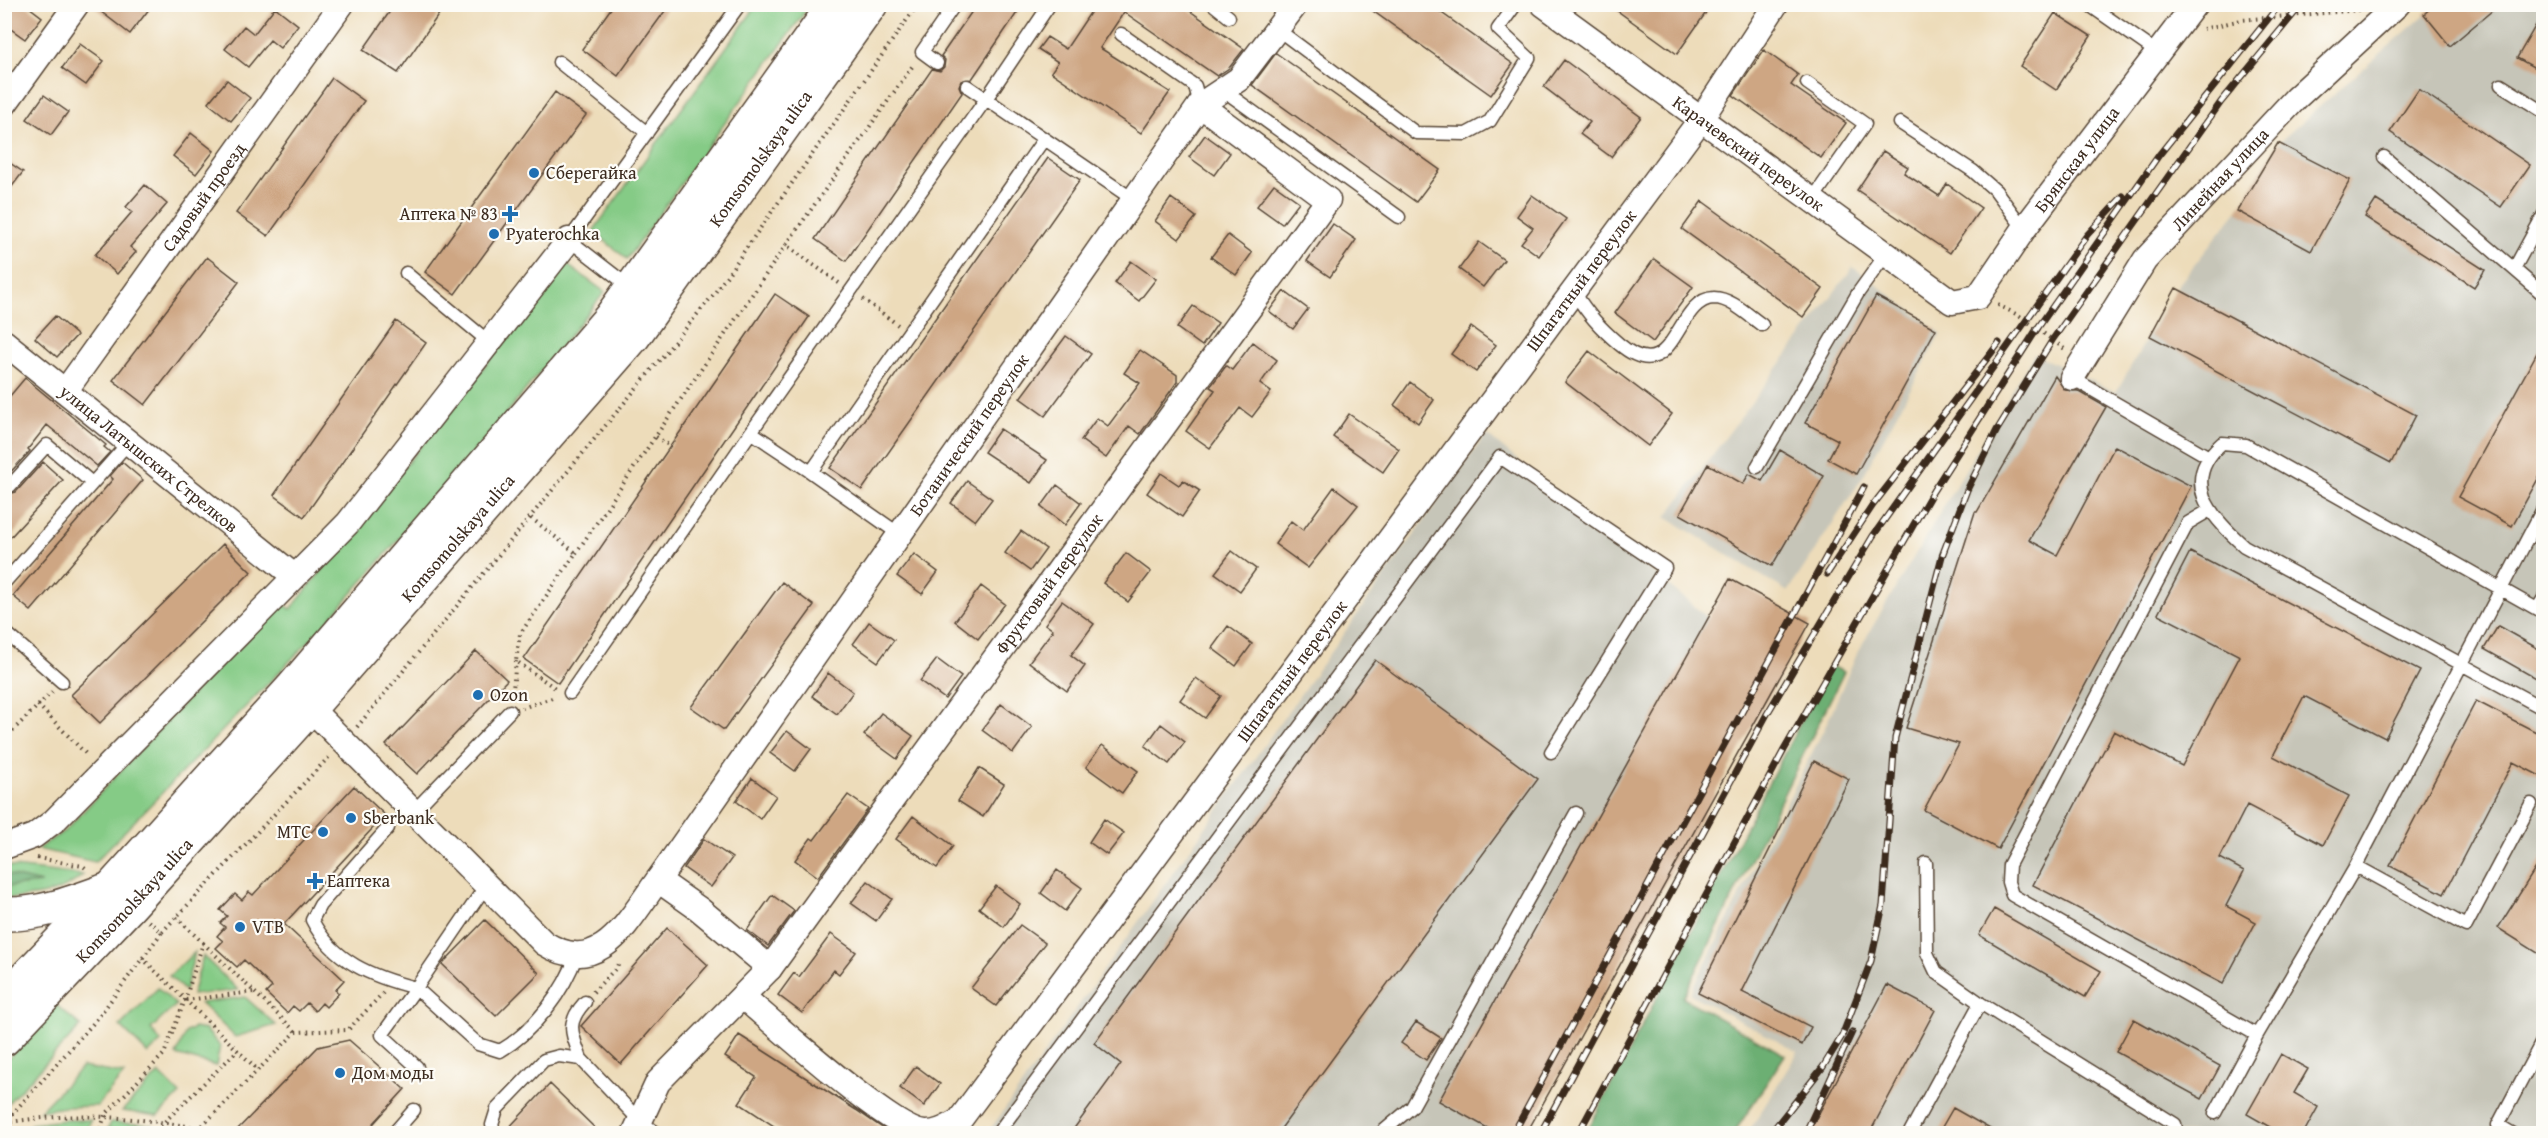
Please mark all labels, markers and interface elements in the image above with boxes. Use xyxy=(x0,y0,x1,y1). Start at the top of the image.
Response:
street label: Komsomolskaya ulica xyxy=(702,84,819,232)
street label: Карачевский переулок xyxy=(1667,89,1831,218)
street label: Брянская улица xyxy=(2027,100,2126,218)
street label: Линейная улица xyxy=(2165,121,2275,237)
street label: Садовый проезд xyxy=(155,137,252,257)
place label: Сберегайка xyxy=(546,159,637,186)
marker: Сберегайка xyxy=(527,166,541,180)
place label: Аптека № 83 xyxy=(400,200,498,227)
street label: Шпагатный переулок xyxy=(1519,203,1643,357)
marker: Аптека № 83 xyxy=(503,207,517,221)
place label: Pyaterochka xyxy=(506,220,600,247)
marker: Pyaterochka xyxy=(487,227,501,241)
street label: Ботанический переулок xyxy=(902,347,1036,522)
street label: улица Латышских Стрелков xyxy=(53,377,244,539)
street label: Komsomolskaya ulica xyxy=(394,467,521,608)
street label: Фруктовый переулок xyxy=(988,507,1110,660)
street label: Шпагатный переулок xyxy=(1230,594,1354,748)
place label: Ozon xyxy=(490,681,528,708)
marker: Ozon xyxy=(471,688,485,702)
place label: Sberbank xyxy=(363,804,435,831)
marker: Sberbank xyxy=(344,811,358,825)
place label: МТС xyxy=(277,818,311,845)
marker: МТС xyxy=(316,825,330,839)
street label: Komsomolskaya ulica xyxy=(69,831,199,969)
place label: Еаптека xyxy=(327,867,390,894)
marker: Еаптека xyxy=(308,874,322,888)
place label: VTB xyxy=(252,913,284,940)
marker: VTB xyxy=(233,920,247,934)
place label: Дом моды xyxy=(351,1059,434,1086)
marker: Дом моды xyxy=(333,1066,347,1080)

